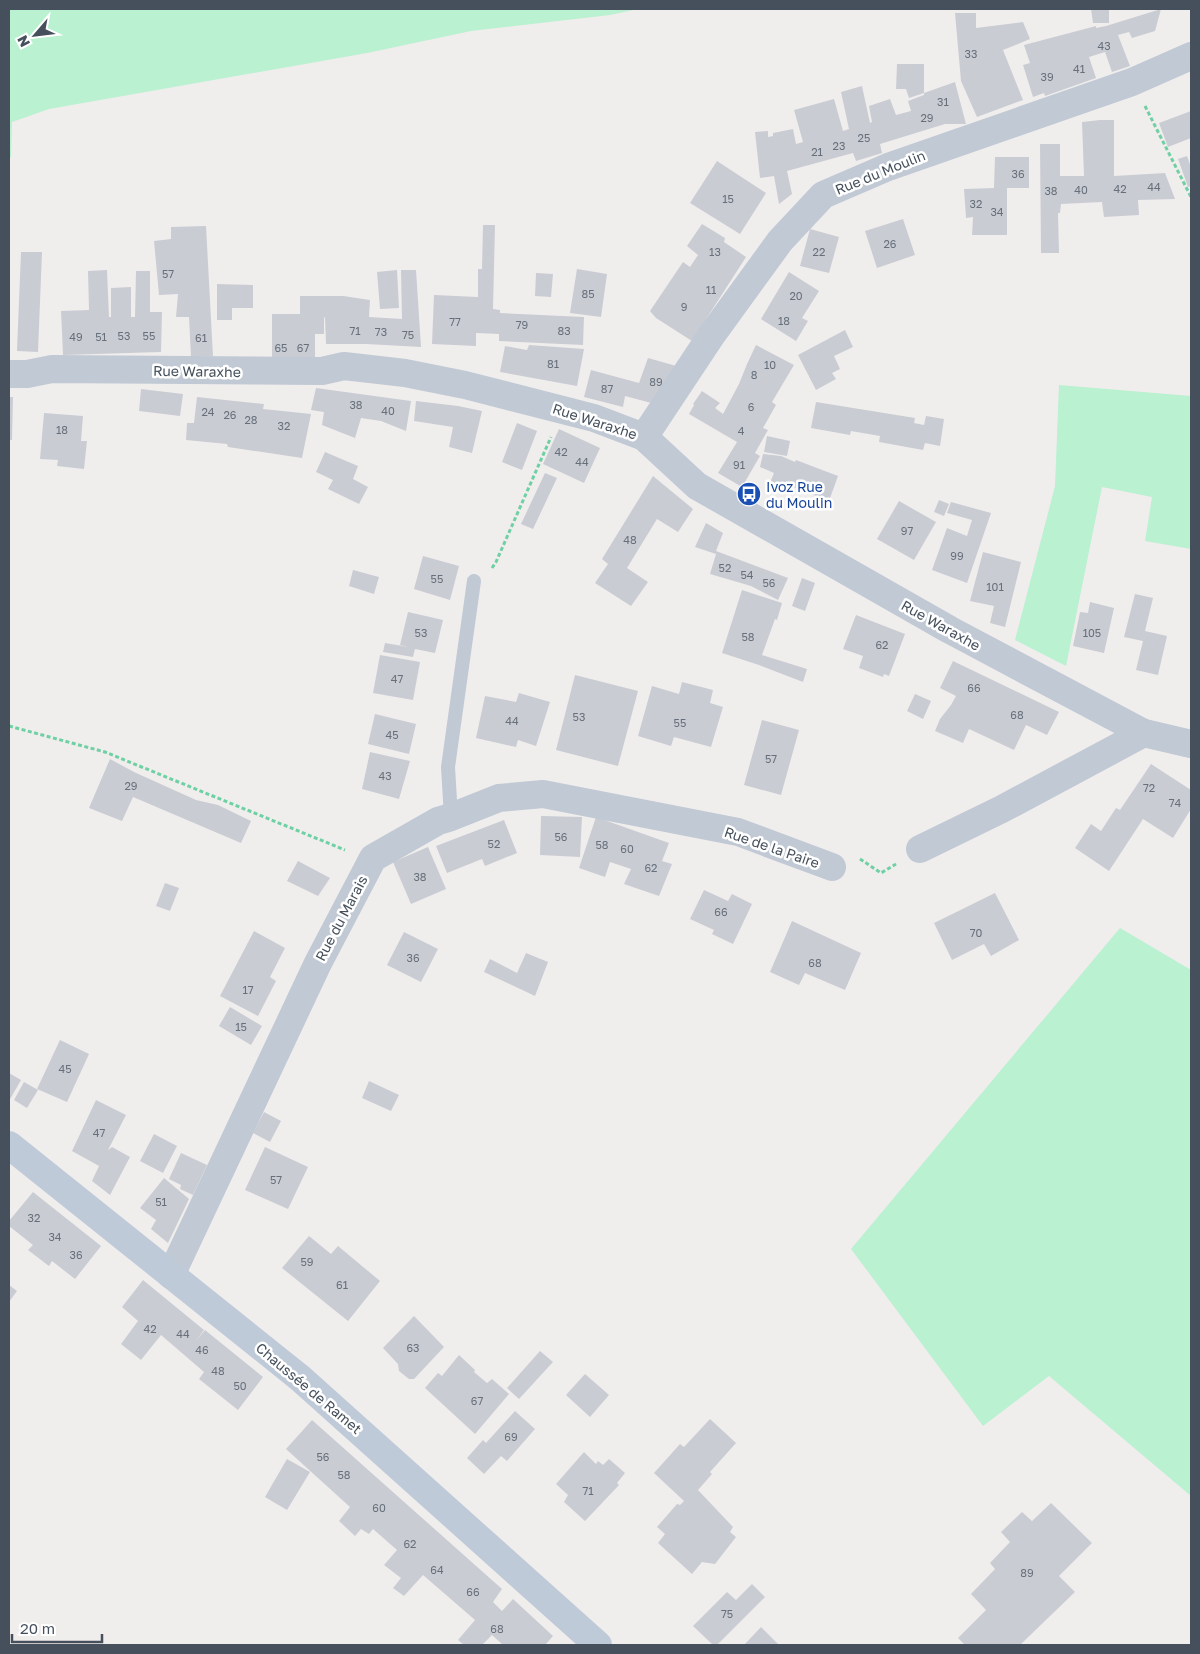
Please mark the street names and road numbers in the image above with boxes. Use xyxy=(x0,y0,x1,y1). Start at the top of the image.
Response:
street label: Rue du Moulin xyxy=(832,146,928,198)
street label: Rue Waraxhe xyxy=(153,362,241,380)
street label: Rue Waraxhe xyxy=(551,399,639,443)
street label: Rue Waraxhe xyxy=(898,596,984,654)
street label: Rue de la Paire xyxy=(722,823,822,871)
street label: Rue du Marais xyxy=(311,872,371,964)
street label: Chaussée de Ramet xyxy=(253,1339,365,1437)

